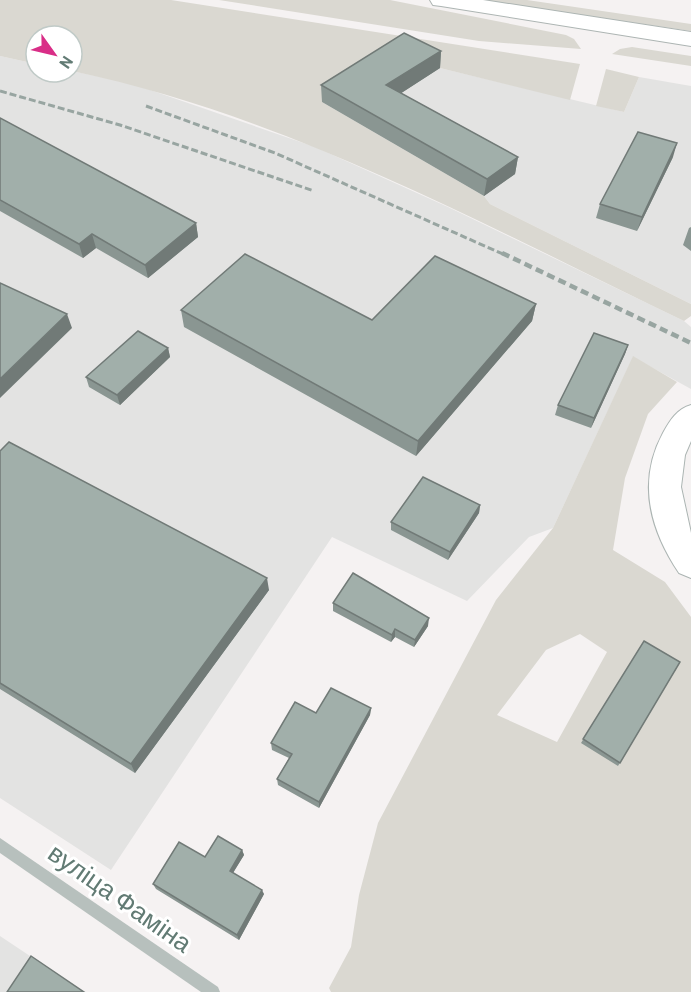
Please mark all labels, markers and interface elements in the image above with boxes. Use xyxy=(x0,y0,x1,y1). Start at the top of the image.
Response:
north arrow xyxy=(24,24,84,84)
text: N xyxy=(56,53,78,72)
street label: вуліца Фаміна xyxy=(43,836,199,958)

